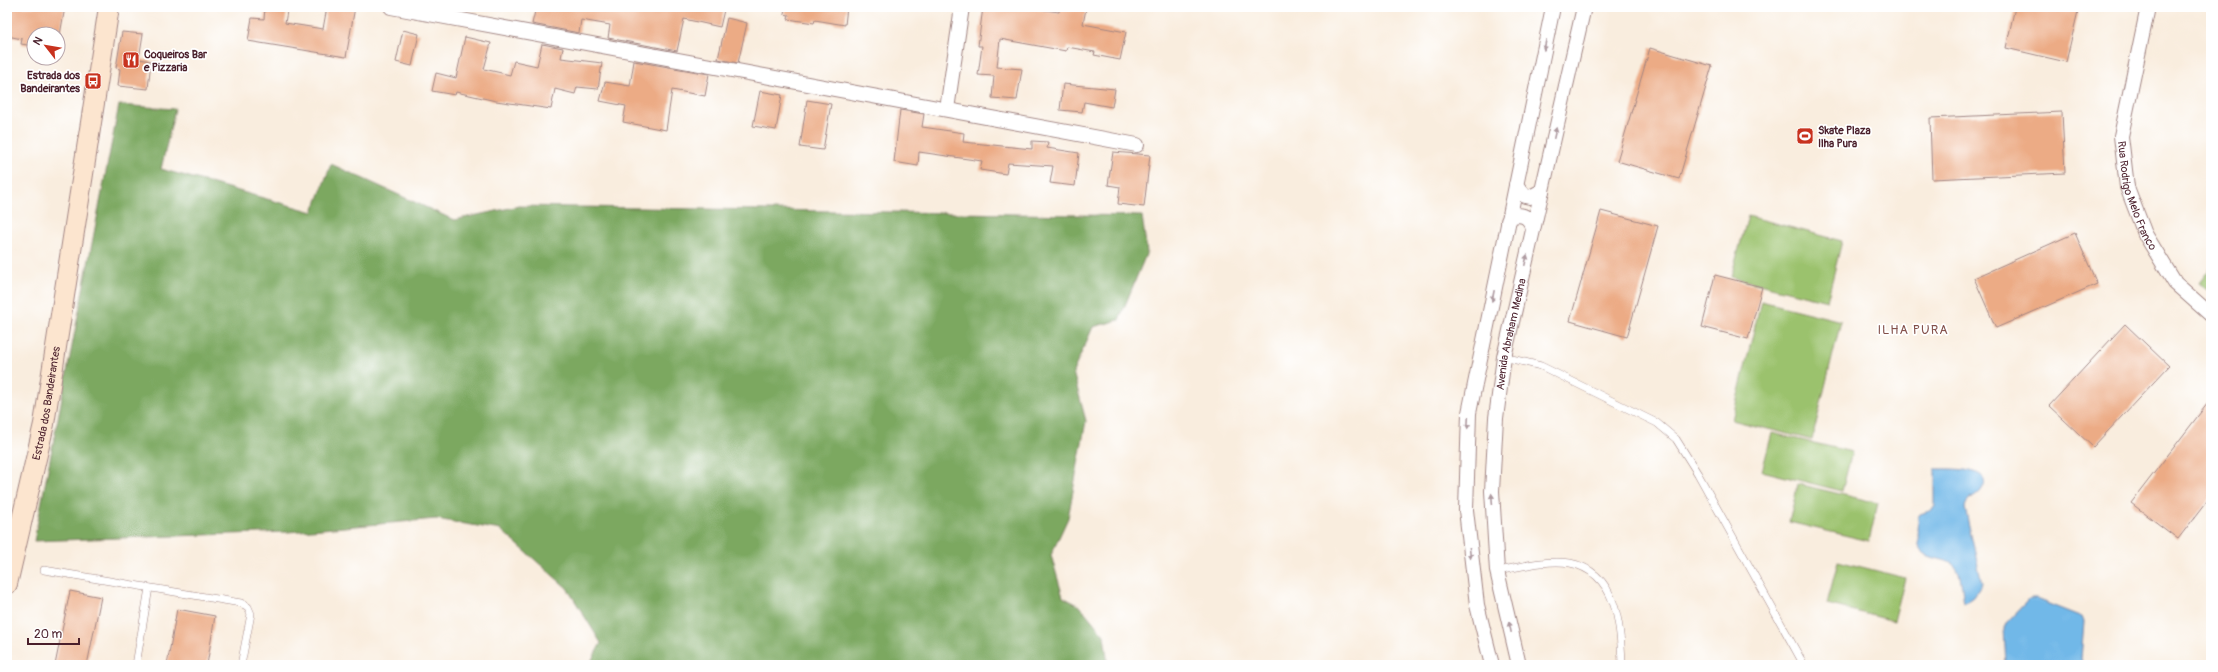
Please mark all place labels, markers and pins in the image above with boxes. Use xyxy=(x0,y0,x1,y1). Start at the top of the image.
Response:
place label: Coqueiros Bar e Pizzaria xyxy=(143,48,208,74)
restaurant icon: Coqueiros Bar e Pizzaria xyxy=(121,50,141,70)
place label: Estrada dos Bandeirantes xyxy=(20,69,80,95)
bus stop icon: Estrada dos Bandeirantes xyxy=(83,71,103,91)
place label: Skate Plaza Ilha Pura xyxy=(1818,124,1871,150)
sports icon: Skate Plaza Ilha Pura xyxy=(1795,126,1815,146)

